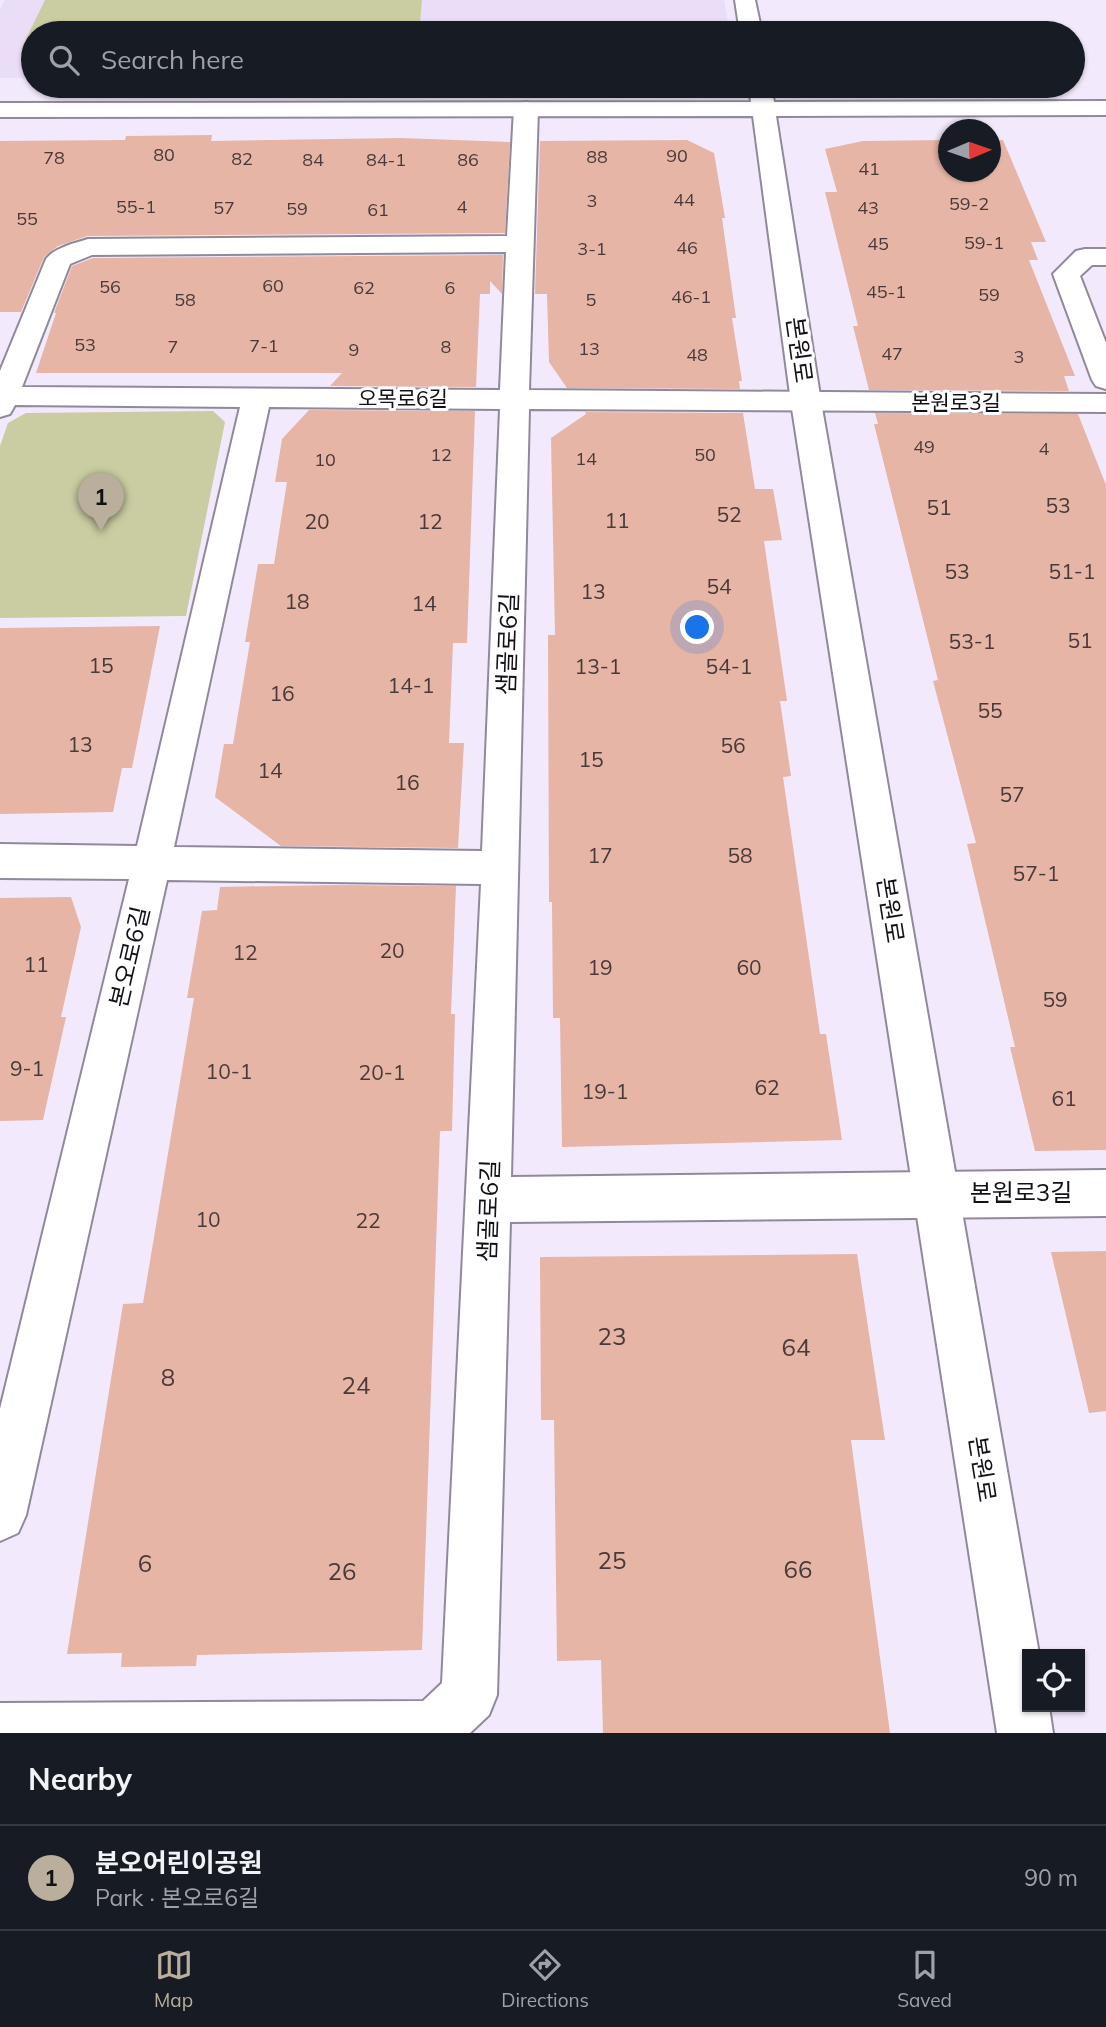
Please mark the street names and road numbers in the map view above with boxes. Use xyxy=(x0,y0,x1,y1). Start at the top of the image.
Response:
street label: 본원로 xyxy=(781,315,819,385)
street label: 오목로6길 xyxy=(358,385,448,411)
street label: 본원로3길 xyxy=(911,389,1001,415)
street label: 샘골로6길 xyxy=(490,592,524,696)
street label: 본원로 xyxy=(871,875,911,945)
street label: 본오로6길 xyxy=(103,903,155,1010)
street label: 샘골로6길 xyxy=(471,1159,505,1263)
street label: 본원로3길 xyxy=(970,1177,1072,1207)
street label: 본원로 xyxy=(963,1434,1003,1504)

